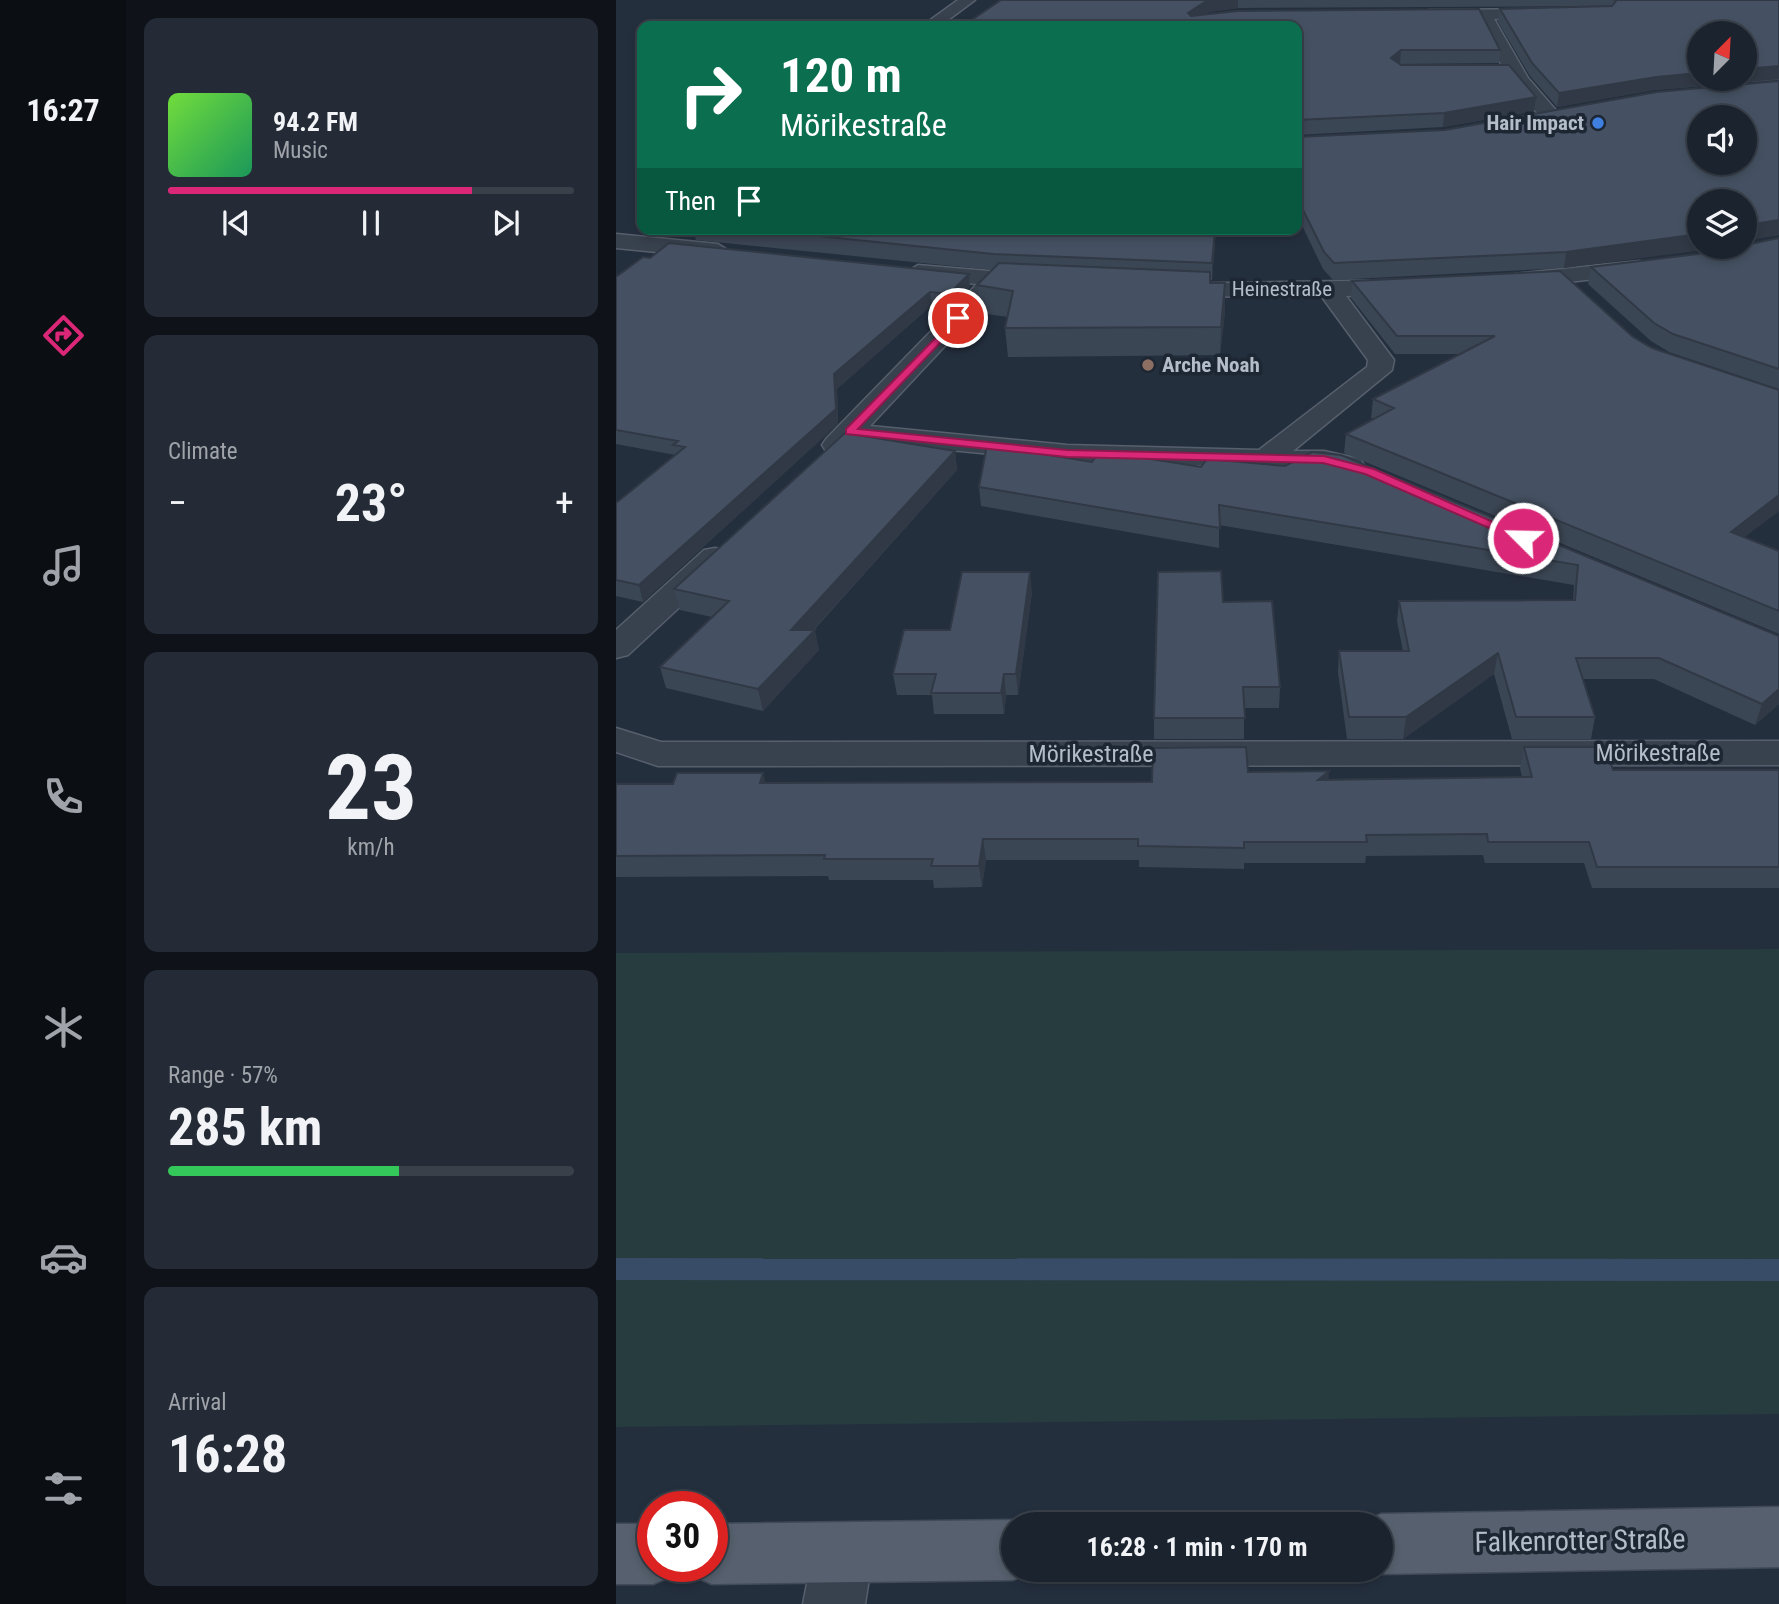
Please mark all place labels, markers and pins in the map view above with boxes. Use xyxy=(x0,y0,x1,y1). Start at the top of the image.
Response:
place label: Hair Impact xyxy=(1486,111,1584,135)
marker: Hair Impact xyxy=(1590,115,1606,131)
pin xyxy=(928,288,988,348)
place label: Arche Noah xyxy=(1162,353,1260,377)
marker: Arche Noah xyxy=(1140,357,1156,373)

